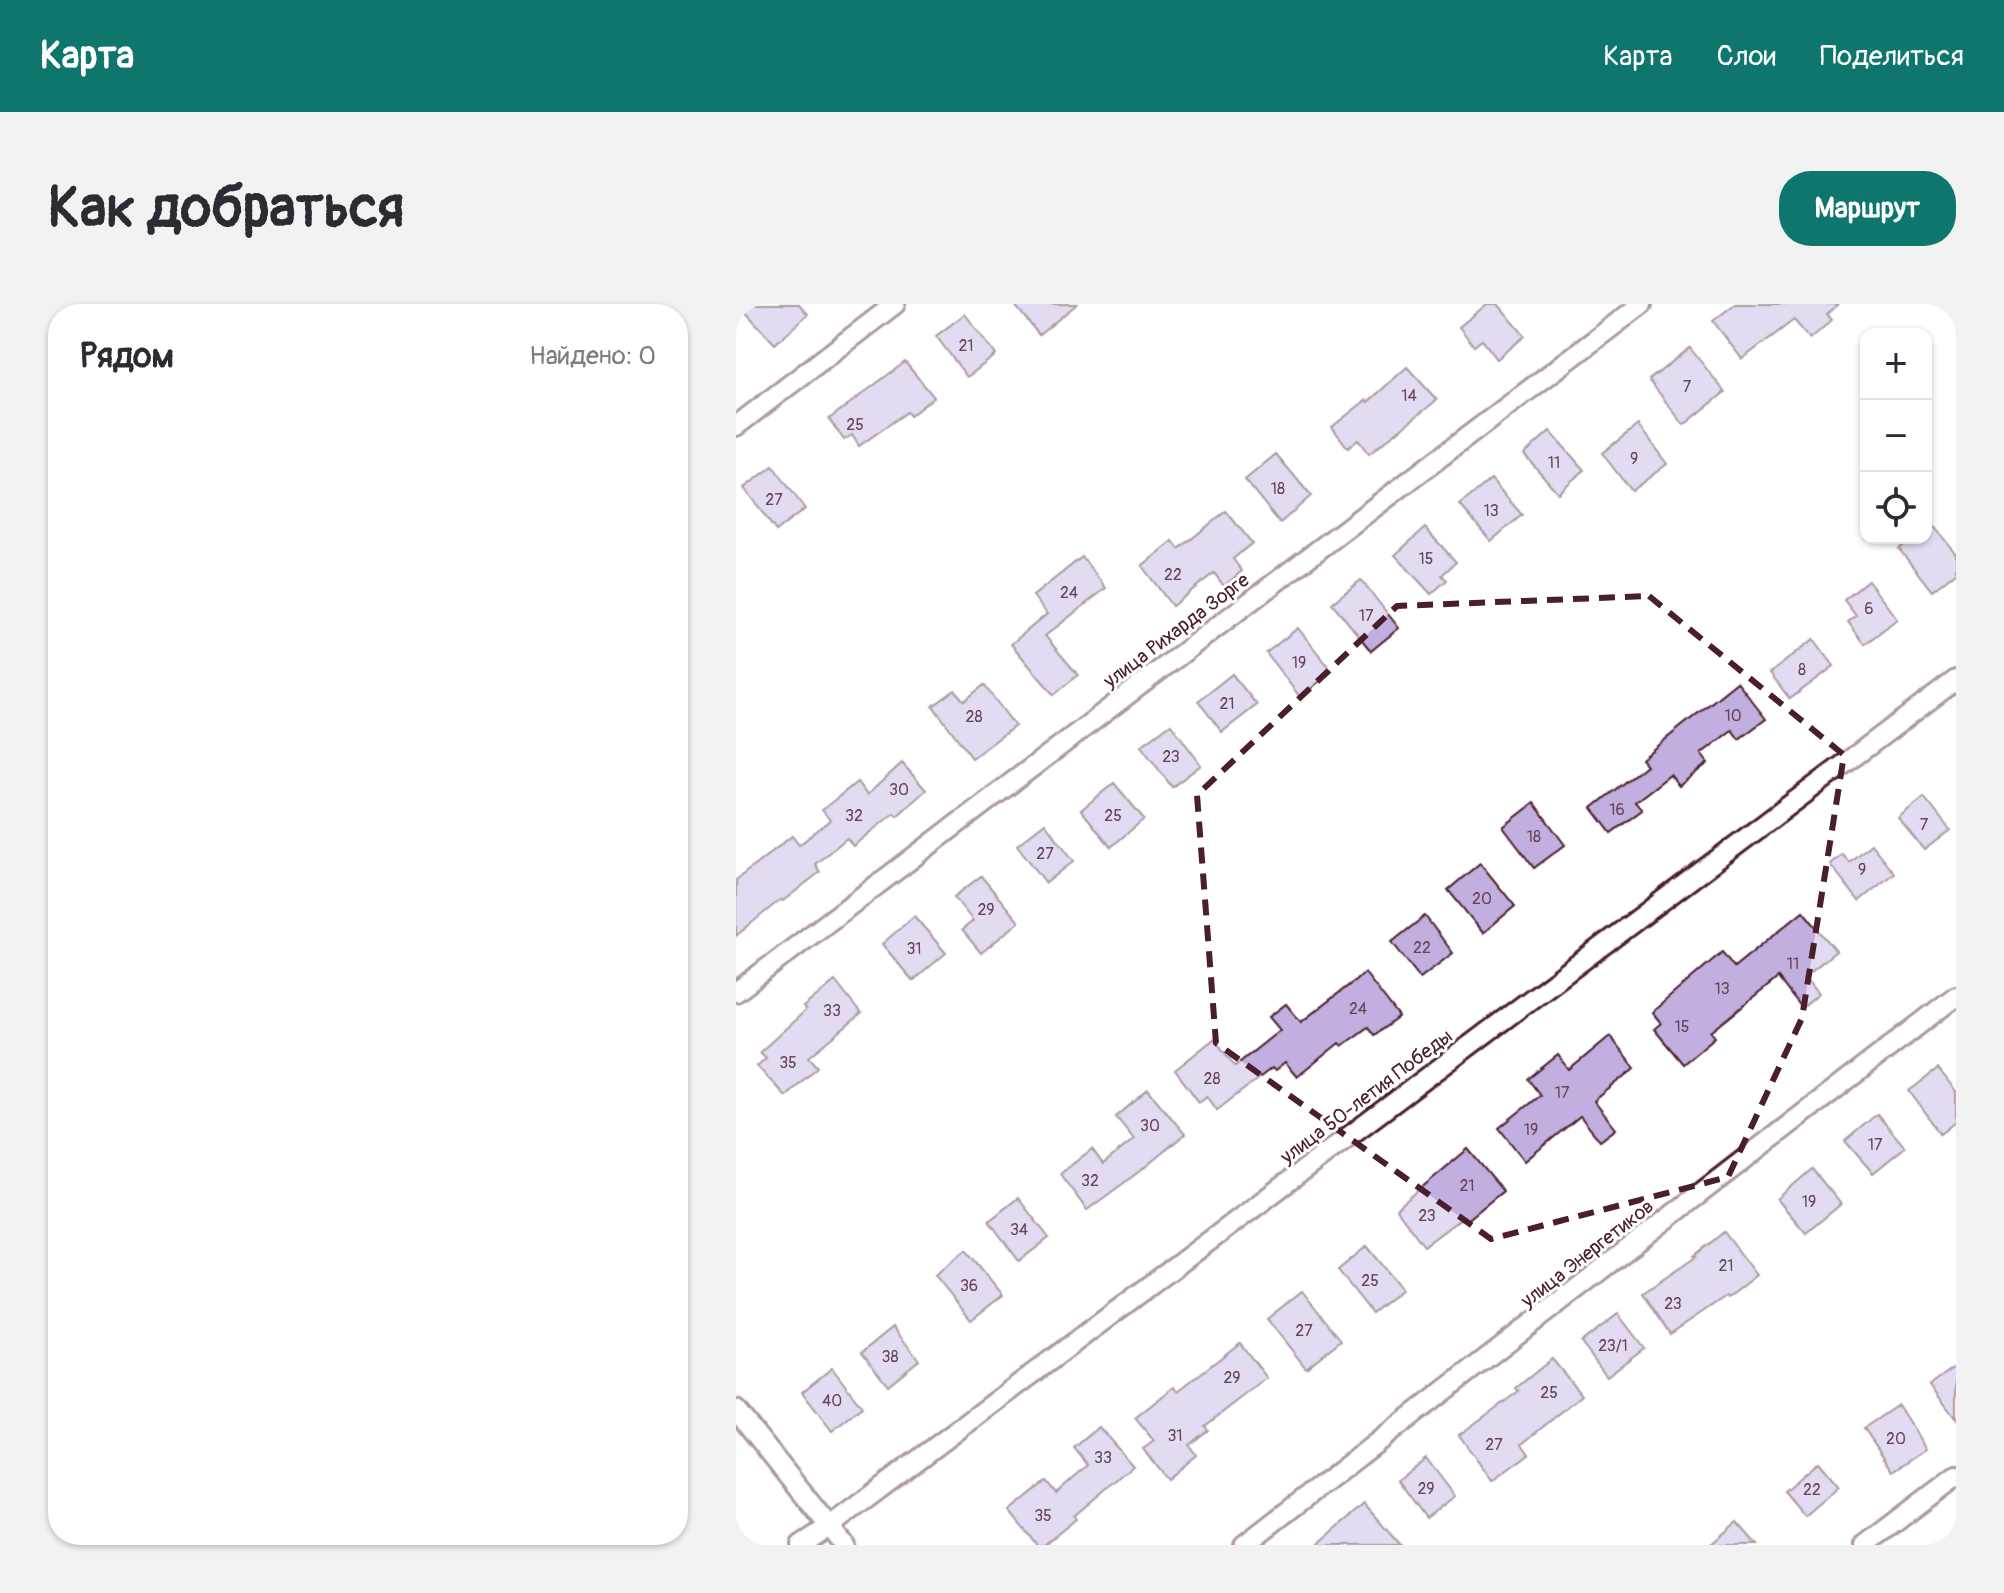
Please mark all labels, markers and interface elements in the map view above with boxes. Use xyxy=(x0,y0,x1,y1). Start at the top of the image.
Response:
text: Карта xyxy=(40,32,134,80)
text: Карта xyxy=(1603,39,1673,74)
text: Слои xyxy=(1717,39,1776,74)
text: Поделиться xyxy=(1820,39,1964,74)
button: Маршрут xyxy=(1779,171,1956,246)
text: Как добраться xyxy=(48,174,404,243)
map controls xyxy=(1860,328,1932,544)
button: + xyxy=(1860,328,1932,400)
text: Рядом xyxy=(80,335,174,378)
house number: 21 xyxy=(958,336,974,356)
text: Найдено: 0 xyxy=(529,340,656,372)
house number: 7 xyxy=(1683,377,1692,397)
house number: 14 xyxy=(1401,386,1417,406)
button: − xyxy=(1860,400,1932,472)
house number: 25 xyxy=(846,415,864,435)
house number: 9 xyxy=(1630,449,1638,469)
house number: 11 xyxy=(1548,453,1560,473)
button: locate xyxy=(1860,472,1932,544)
house number: 18 xyxy=(1271,479,1285,499)
house number: 27 xyxy=(765,490,783,510)
house number: 13 xyxy=(1483,501,1499,521)
house number: 15 xyxy=(1419,549,1433,569)
house number: 22 xyxy=(1164,565,1182,585)
street label: улица Рихарда Зорге xyxy=(1098,567,1254,694)
house number: 24 xyxy=(1060,583,1078,603)
house number: 6 xyxy=(1864,599,1874,619)
house number: 17 xyxy=(1359,606,1374,626)
house number: 19 xyxy=(1292,653,1306,673)
house number: 8 xyxy=(1798,660,1806,680)
house number: 21 xyxy=(1219,694,1235,714)
house number: 10 xyxy=(1724,706,1742,726)
house number: 28 xyxy=(965,707,983,727)
house number: 23 xyxy=(1162,747,1180,767)
house number: 30 xyxy=(889,780,909,800)
house number: 16 xyxy=(1609,800,1625,820)
house number: 32 xyxy=(845,806,863,826)
house number: 25 xyxy=(1104,806,1122,826)
house number: 7 xyxy=(1920,815,1929,835)
house number: 18 xyxy=(1527,827,1541,847)
house number: 27 xyxy=(1036,844,1054,864)
house number: 9 xyxy=(1858,860,1866,880)
house number: 20 xyxy=(1472,889,1492,909)
house number: 29 xyxy=(977,900,995,920)
house number: 22 xyxy=(1413,938,1431,958)
house number: 31 xyxy=(906,939,922,959)
house number: 11 xyxy=(1787,954,1799,974)
house number: 13 xyxy=(1714,979,1730,999)
house number: 24 xyxy=(1349,999,1367,1019)
house number: 33 xyxy=(823,1001,841,1021)
house number: 15 xyxy=(1675,1017,1689,1037)
street label: улица 50-летия Победы xyxy=(1274,1023,1457,1170)
house number: 35 xyxy=(779,1053,797,1073)
house number: 28 xyxy=(1203,1069,1221,1089)
house number: 17 xyxy=(1555,1083,1570,1103)
house number: 30 xyxy=(1140,1116,1160,1136)
house number: 19 xyxy=(1524,1120,1538,1140)
house number: 17 xyxy=(1868,1135,1883,1155)
house number: 32 xyxy=(1081,1171,1099,1191)
house number: 21 xyxy=(1459,1176,1475,1196)
house number: 19 xyxy=(1802,1192,1816,1212)
street label: улица Энергетиков xyxy=(1515,1194,1659,1314)
house number: 23 xyxy=(1418,1206,1436,1226)
house number: 34 xyxy=(1010,1220,1028,1240)
house number: 21 xyxy=(1718,1256,1734,1276)
house number: 25 xyxy=(1361,1271,1379,1291)
house number: 36 xyxy=(960,1276,978,1296)
house number: 23 xyxy=(1664,1294,1682,1314)
house number: 27 xyxy=(1295,1321,1313,1341)
house number: 23/1 xyxy=(1598,1336,1628,1356)
house number: 38 xyxy=(882,1347,899,1367)
house number: 29 xyxy=(1223,1368,1241,1388)
house number: 25 xyxy=(1540,1383,1558,1403)
house number: 40 xyxy=(822,1391,842,1411)
house number: 31 xyxy=(1167,1426,1183,1446)
house number: 20 xyxy=(1886,1429,1906,1449)
house number: 27 xyxy=(1485,1435,1503,1455)
house number: 33 xyxy=(1094,1448,1112,1468)
house number: 29 xyxy=(1417,1479,1435,1499)
house number: 22 xyxy=(1803,1480,1821,1500)
house number: 35 xyxy=(1034,1506,1052,1526)

